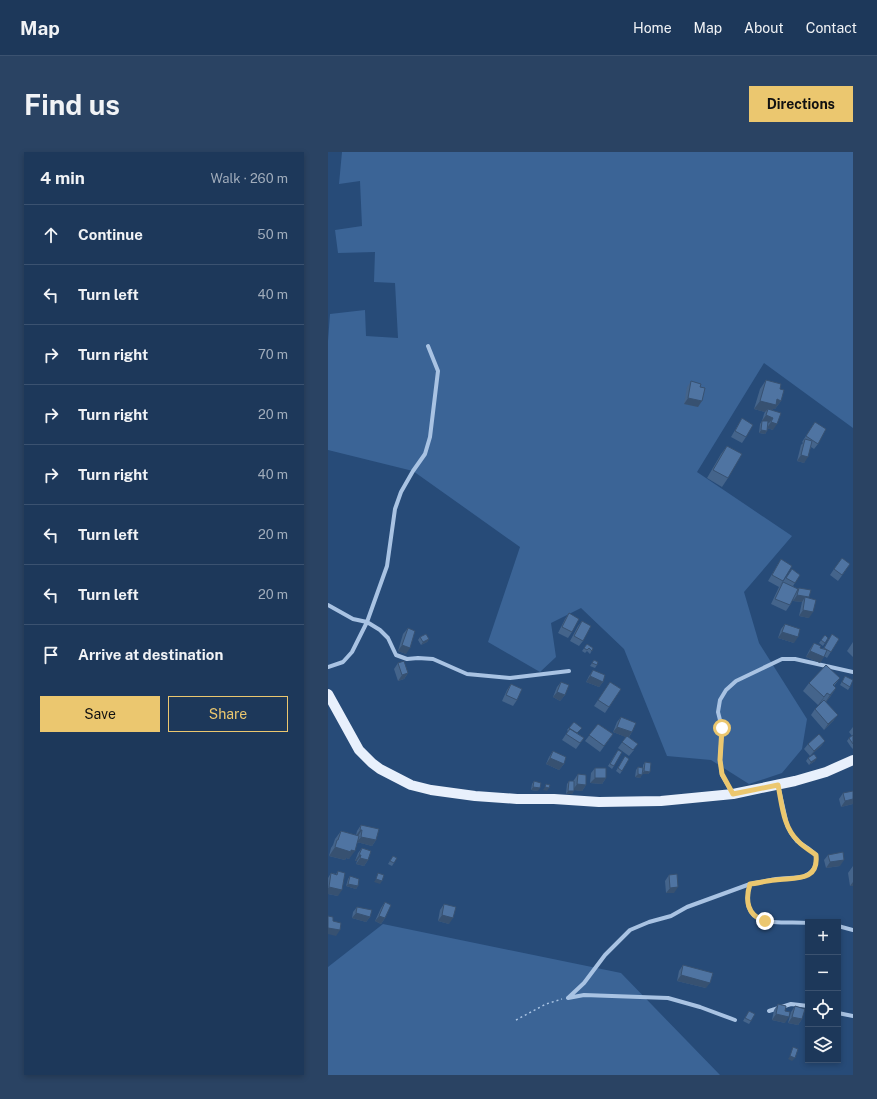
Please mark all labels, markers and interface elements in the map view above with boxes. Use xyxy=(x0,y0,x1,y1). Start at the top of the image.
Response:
text: Map xyxy=(20,17,60,39)
text: Home xyxy=(633,20,672,36)
text: Map xyxy=(694,20,722,36)
text: About xyxy=(744,20,784,36)
text: Contact xyxy=(806,20,857,36)
button: Directions xyxy=(749,86,853,122)
text: Find us xyxy=(24,88,120,121)
text: 4 min xyxy=(40,168,85,188)
text: Walk · 260 m xyxy=(210,171,288,186)
icon: ahead xyxy=(40,224,62,246)
text: Continue xyxy=(78,226,143,243)
text: 50 m xyxy=(257,227,288,242)
icon: left xyxy=(40,284,62,306)
text: Turn left xyxy=(78,286,139,303)
text: 40 m xyxy=(257,287,288,302)
icon: right xyxy=(40,344,62,366)
text: Turn right xyxy=(78,346,148,363)
text: 70 m xyxy=(258,347,288,362)
icon: right xyxy=(40,404,62,426)
text: Turn right xyxy=(78,406,148,423)
text: 20 m xyxy=(258,407,288,422)
icon: right xyxy=(40,464,62,486)
text: Turn right xyxy=(78,466,148,483)
text: 40 m xyxy=(257,467,288,482)
icon: left xyxy=(40,524,62,546)
text: Turn left xyxy=(78,526,139,543)
text: 20 m xyxy=(258,527,288,542)
icon: left xyxy=(40,584,62,606)
text: Turn left xyxy=(78,586,139,603)
text: 20 m xyxy=(258,587,288,602)
icon: arrive xyxy=(40,644,62,666)
text: Arrive at destination xyxy=(78,646,223,663)
button: Save xyxy=(40,696,160,732)
button: Share xyxy=(168,696,288,732)
route start xyxy=(713,719,731,737)
route end xyxy=(756,912,774,930)
map controls xyxy=(805,919,841,1063)
button: + xyxy=(805,919,841,955)
button: − xyxy=(805,955,841,991)
button: locate xyxy=(805,991,841,1027)
button: layers xyxy=(805,1027,841,1063)

